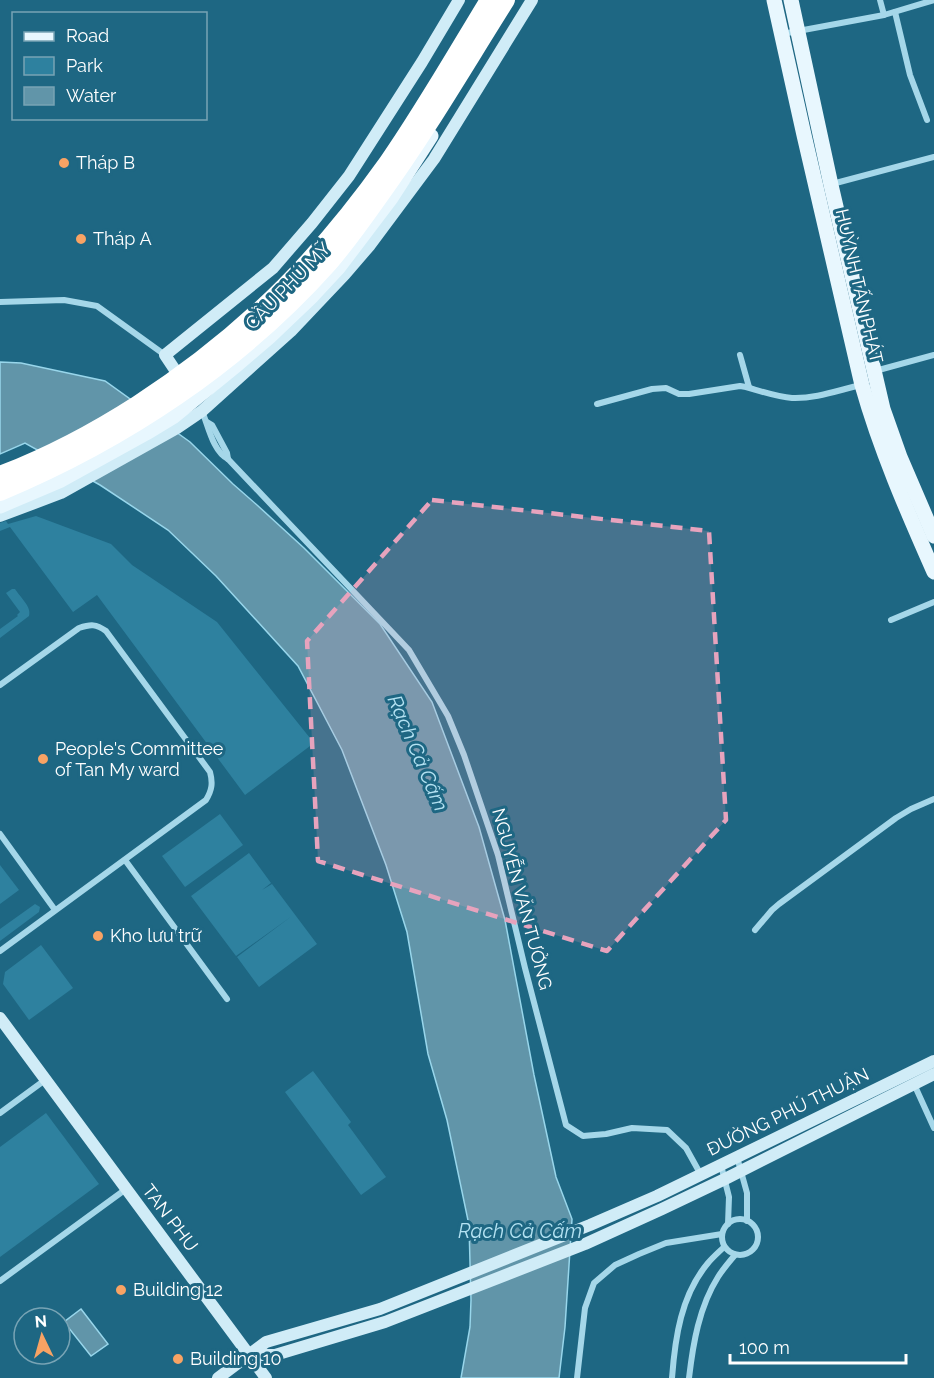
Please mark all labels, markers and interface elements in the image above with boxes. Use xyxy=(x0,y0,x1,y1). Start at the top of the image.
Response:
legend xyxy=(12,12,207,120)
text: Road xyxy=(66,25,109,46)
text: Park xyxy=(66,55,103,76)
text: Water xyxy=(66,85,117,106)
place label: Tháp B xyxy=(76,152,135,173)
marker: Tháp B xyxy=(57,156,71,170)
street label: HUỲNH TẤN PHÁT xyxy=(831,206,889,365)
place label: Tháp A xyxy=(93,228,152,249)
marker: Tháp A xyxy=(74,232,88,246)
street label: CẦU PHÚ MỸ xyxy=(240,237,335,334)
water label: Rạch Cả Cấm xyxy=(383,691,453,815)
place label: People's Committee of Tan My ward xyxy=(55,738,224,780)
marker: People's Committee of Tan My ward xyxy=(36,752,50,766)
street label: NGUYỄN VĂN TƯỞNG xyxy=(488,805,559,992)
place label: Kho lưu trữ xyxy=(110,925,203,946)
marker: Kho lưu trữ xyxy=(91,929,105,943)
street label: ĐƯỜNG PHÚ THUẬN xyxy=(703,1062,872,1160)
street label: TAN PHU xyxy=(138,1180,202,1255)
water label: Rạch Cả Cấm xyxy=(458,1219,582,1243)
place label: Building 12 xyxy=(133,1279,223,1300)
marker: Building 12 xyxy=(114,1283,128,1297)
north arrow xyxy=(12,1306,72,1366)
text: N xyxy=(34,1312,48,1332)
scale bar xyxy=(730,1327,906,1365)
text: 100 m xyxy=(739,1337,790,1358)
place label: Building 10 xyxy=(190,1348,282,1369)
marker: Building 10 xyxy=(171,1352,185,1366)

